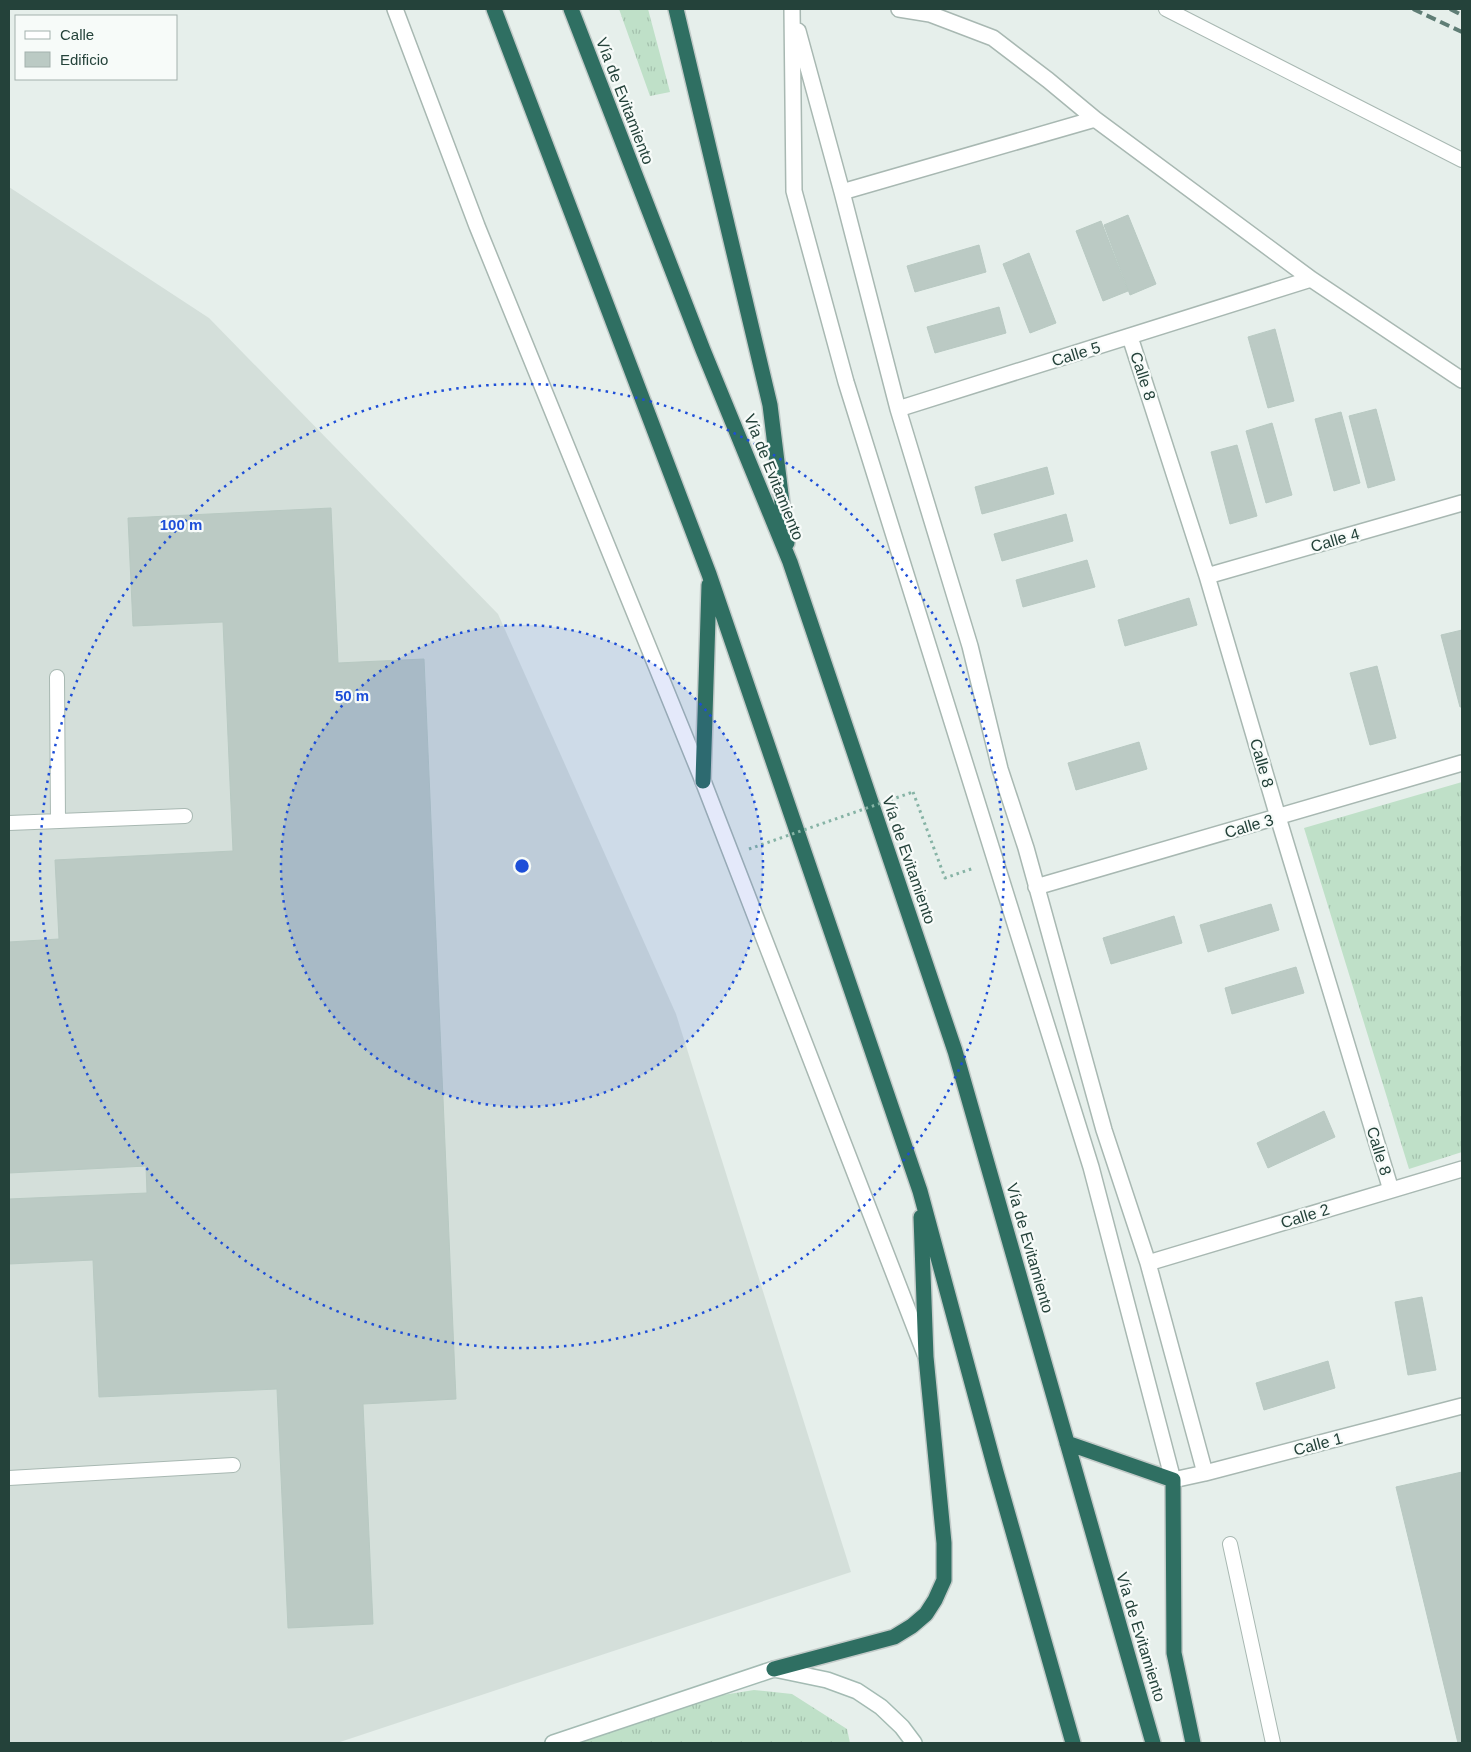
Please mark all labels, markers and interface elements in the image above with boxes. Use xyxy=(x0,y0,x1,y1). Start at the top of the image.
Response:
legend xyxy=(15,15,178,80)
text: Calle xyxy=(60,26,94,43)
street label: Vía de Evitamiento xyxy=(593,35,657,167)
text: Edificio xyxy=(60,51,108,68)
street label: Calle 5 xyxy=(1050,339,1102,369)
street label: Calle 8 xyxy=(1127,350,1159,402)
street label: Vía de Evitamiento xyxy=(741,412,807,543)
text: 100 m xyxy=(160,516,202,533)
street label: Calle 4 xyxy=(1309,525,1361,555)
text: 50 m xyxy=(335,687,369,704)
street label: Calle 8 xyxy=(1247,737,1277,789)
street label: Vía de Evitamiento xyxy=(879,794,939,926)
street label: Calle 3 xyxy=(1223,811,1275,841)
centre of rings xyxy=(513,857,531,875)
street label: Calle 8 xyxy=(1364,1125,1394,1177)
street label: Vía de Evitamiento xyxy=(1003,1181,1057,1315)
street label: Calle 2 xyxy=(1279,1201,1331,1231)
street label: Calle 1 xyxy=(1292,1429,1344,1459)
street label: Vía de Evitamiento xyxy=(1113,1570,1169,1704)

